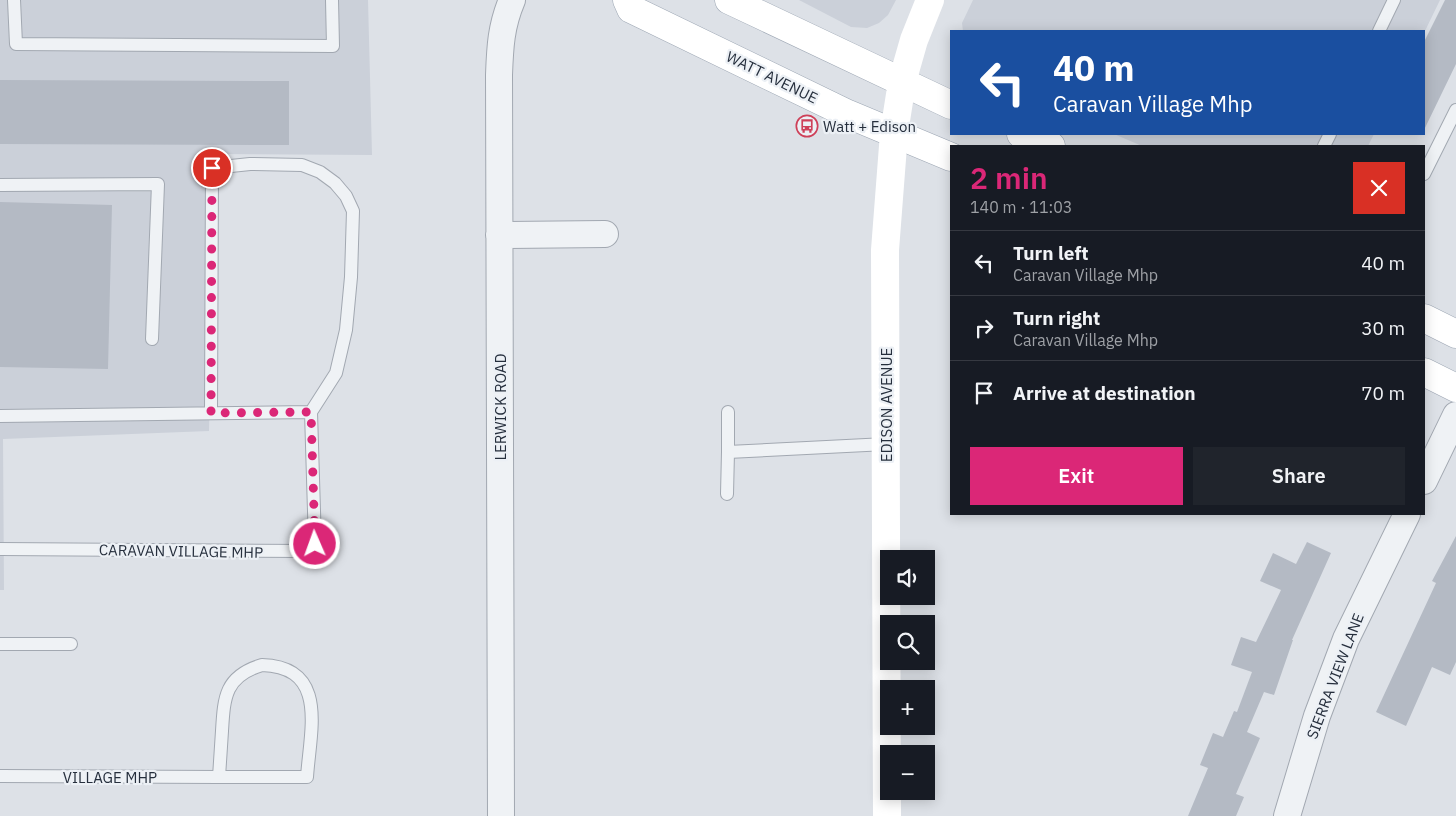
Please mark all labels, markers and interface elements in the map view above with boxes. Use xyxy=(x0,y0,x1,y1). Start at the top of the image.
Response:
text: 40 m xyxy=(1053,45,1135,91)
street label: WATT AVENUE xyxy=(723,47,821,107)
icon: left xyxy=(970,50,1035,115)
text: Caravan Village Mhp xyxy=(1053,89,1252,118)
bus stop icon: Watt + Edison xyxy=(795,114,819,138)
place label: Watt + Edison xyxy=(823,117,916,136)
pin xyxy=(191,147,233,189)
icon: arrive xyxy=(198,154,226,182)
text: 2 min xyxy=(970,158,1048,197)
button: close xyxy=(1353,162,1405,214)
text: 140 m · 11:03 xyxy=(970,197,1072,217)
text: Turn left xyxy=(1013,241,1089,265)
icon: left xyxy=(970,249,998,277)
text: 40 m xyxy=(1361,251,1405,275)
text: Caravan Village Mhp xyxy=(1013,265,1158,285)
text: Turn right xyxy=(1013,306,1100,330)
icon: right xyxy=(970,314,998,342)
text: 30 m xyxy=(1361,316,1405,340)
text: Caravan Village Mhp xyxy=(1013,330,1158,350)
street label: EDISON AVENUE xyxy=(877,348,896,462)
street label: LERWICK ROAD xyxy=(491,354,510,461)
icon: arrive xyxy=(970,379,998,407)
text: Arrive at destination xyxy=(1013,381,1196,405)
text: 70 m xyxy=(1361,381,1405,405)
button: Exit xyxy=(970,447,1183,505)
button: Share xyxy=(1193,447,1405,505)
position arrow xyxy=(288,517,340,569)
street label: CARAVAN VILLAGE MHP xyxy=(99,540,263,562)
map controls xyxy=(880,550,935,800)
button: sound xyxy=(880,550,935,605)
street label: SIERRA VIEW LANE xyxy=(1302,610,1368,742)
button: search xyxy=(880,615,935,670)
button: + xyxy=(880,680,935,735)
button: − xyxy=(880,745,935,800)
street label: VILLAGE MHP xyxy=(63,768,157,787)

